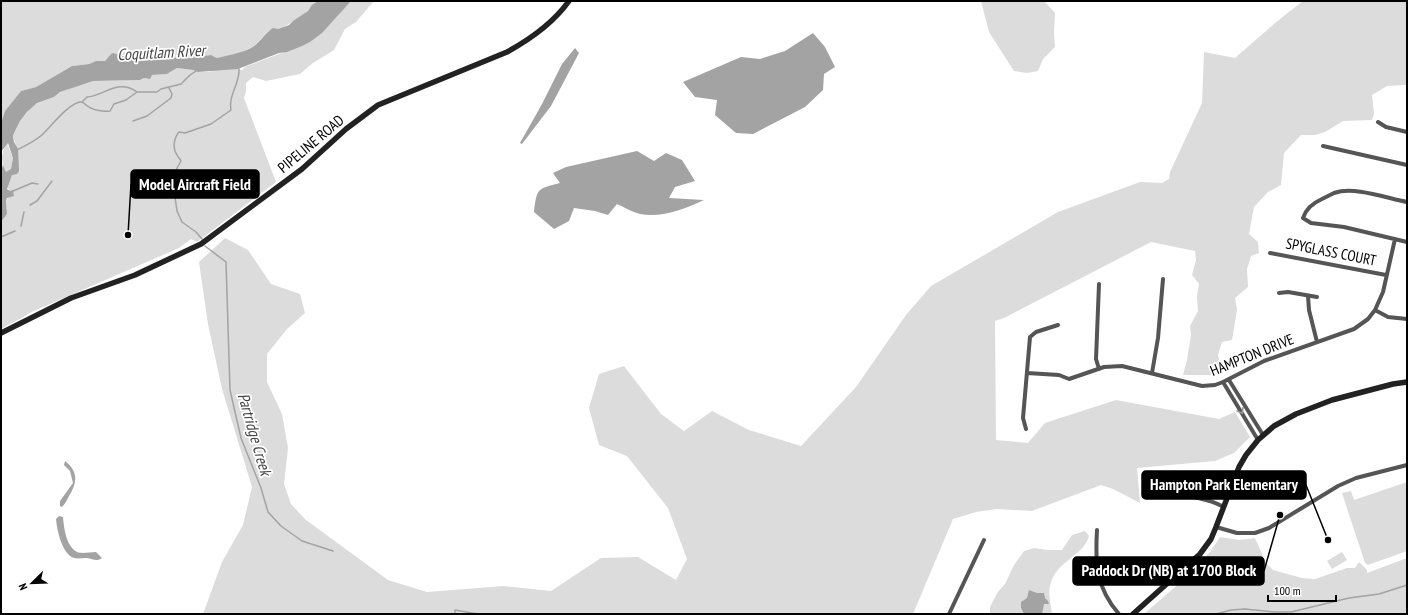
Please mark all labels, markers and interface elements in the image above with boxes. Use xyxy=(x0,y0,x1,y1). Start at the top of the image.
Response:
water label: Coquitlam River xyxy=(117,40,208,64)
street label: PIPELINE ROAD xyxy=(274,110,348,177)
callout: Model Aircraft Field xyxy=(131,170,259,198)
text: Model Aircraft Field xyxy=(139,174,251,194)
street label: SPYGLASS COURT xyxy=(1284,233,1378,270)
street label: HAMPTON DRIVE xyxy=(1207,329,1297,380)
water label: Partridge Creek xyxy=(234,390,277,479)
one-way arrow xyxy=(1236,407,1243,414)
callout: Hampton Park Elementary xyxy=(1142,471,1306,499)
text: Hampton Park Elementary xyxy=(1150,474,1298,494)
callout: Paddock Dr (NB) at 1700 Block xyxy=(1073,557,1264,585)
text: Paddock Dr (NB) at 1700 Block xyxy=(1082,560,1257,580)
north arrow xyxy=(12,563,52,603)
scale bar xyxy=(1268,577,1336,603)
text: N xyxy=(15,581,30,592)
text: 100 m xyxy=(1274,583,1301,598)

